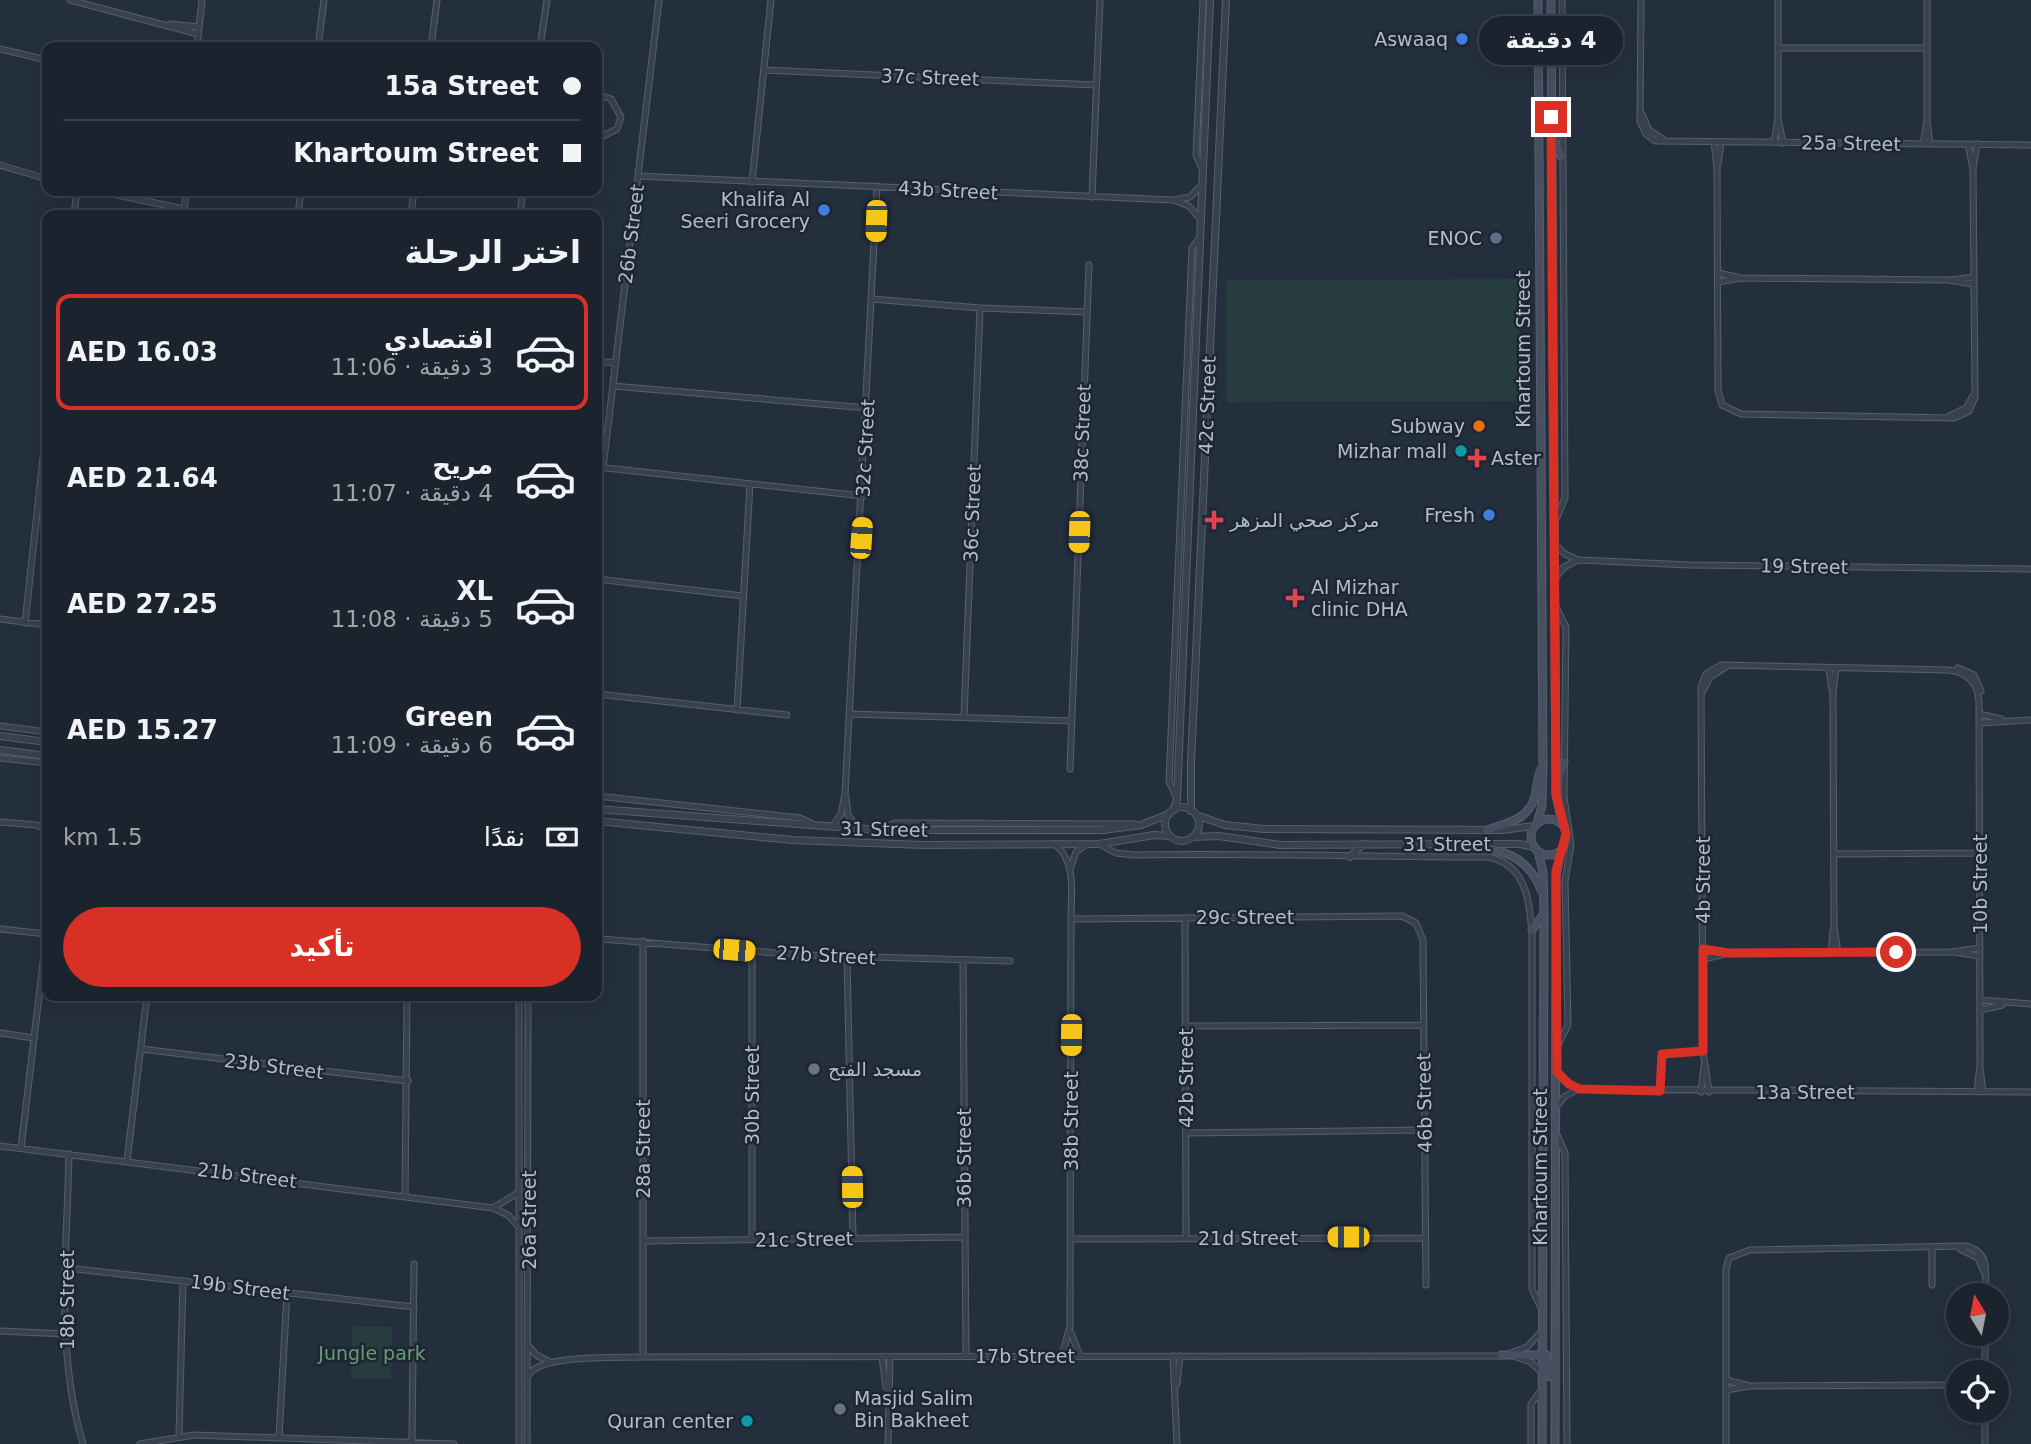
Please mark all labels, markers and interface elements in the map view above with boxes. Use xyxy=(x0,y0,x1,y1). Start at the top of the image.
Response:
callout: 4 دقيقة xyxy=(1479,16,1623,64)
text: 4 دقيقة xyxy=(1506,27,1596,53)
place label: Aswaaq xyxy=(1374,28,1448,50)
marker: Aswaaq xyxy=(1454,31,1470,47)
street label: 37c Street xyxy=(880,64,980,90)
text: 15a Street xyxy=(385,71,539,101)
route end xyxy=(1535,101,1567,133)
street label: 25a Street xyxy=(1801,131,1901,155)
text: Khartoum Street xyxy=(293,138,539,168)
street label: 43b Street xyxy=(897,176,999,204)
street label: 26b Street xyxy=(614,183,648,285)
place label: Khalifa Al Seeri Grocery xyxy=(680,188,810,232)
car xyxy=(865,200,888,242)
marker: Khalifa Al Seeri Grocery xyxy=(816,202,832,218)
place label: ENOC xyxy=(1428,227,1482,249)
marker: ENOC xyxy=(1488,230,1504,246)
text: اختر الرحلة xyxy=(404,233,581,271)
street label: Khartoum Street xyxy=(1512,270,1534,428)
icon: car xyxy=(514,321,577,384)
text: اقتصادي xyxy=(384,324,493,354)
text: AED 16.03 xyxy=(67,337,218,367)
text: 3 دقيقة · 11:06 xyxy=(331,354,493,380)
street label: 42c Street xyxy=(1194,355,1220,455)
street label: 38c Street xyxy=(1069,383,1095,483)
street label: 32c Street xyxy=(851,398,879,498)
place label: Subway xyxy=(1390,415,1465,437)
marker: Subway xyxy=(1471,418,1487,434)
place label: Mizhar mall xyxy=(1337,440,1447,462)
marker: Mizhar mall xyxy=(1453,443,1469,459)
icon: car xyxy=(514,447,577,510)
place label: Aster xyxy=(1491,447,1541,469)
text: مريح xyxy=(432,450,493,480)
marker: Aster xyxy=(1469,450,1485,466)
text: AED 21.64 xyxy=(67,463,218,493)
street label: 36c Street xyxy=(959,463,985,563)
text: 4 دقيقة · 11:07 xyxy=(331,480,493,506)
place label: Fresh xyxy=(1424,504,1475,526)
marker: Fresh xyxy=(1481,507,1497,523)
place label: مركز صحي المزهر xyxy=(1229,509,1380,532)
marker: مركز صحي المزهر xyxy=(1204,510,1224,530)
car xyxy=(1068,511,1091,553)
car xyxy=(850,516,873,560)
street label: 19 Street xyxy=(1760,554,1848,578)
icon: car xyxy=(514,573,577,636)
text: XL xyxy=(456,576,493,606)
place label: Al Mizhar clinic DHA xyxy=(1311,576,1408,620)
marker: Al Mizhar clinic DHA xyxy=(1285,588,1305,608)
text: AED 27.25 xyxy=(67,589,218,619)
text: 5 دقيقة · 11:08 xyxy=(331,606,493,632)
icon: car xyxy=(514,699,577,762)
text: Green xyxy=(405,702,493,732)
text: AED 15.27 xyxy=(67,715,218,745)
text: 6 دقيقة · 11:09 xyxy=(331,732,493,758)
street label: 31 Street xyxy=(840,817,928,841)
icon: cash xyxy=(543,818,581,856)
text: نقدًا xyxy=(484,822,525,852)
text: 1.5 km xyxy=(63,824,143,850)
street label: 31 Street xyxy=(1403,833,1491,855)
street label: 10b Street xyxy=(1969,834,1991,934)
street label: 4b Street xyxy=(1692,836,1714,924)
street label: 29c Street xyxy=(1196,906,1294,928)
button: تأكيد xyxy=(63,907,581,987)
route start xyxy=(1880,936,1912,968)
car xyxy=(713,938,756,962)
street label: 27b Street xyxy=(775,941,877,969)
car xyxy=(1061,1014,1082,1056)
street label: 42b Street xyxy=(1175,1028,1197,1128)
street label: 30b Street xyxy=(741,1045,763,1145)
street label: 23b Street xyxy=(223,1049,325,1083)
street label: 46b Street xyxy=(1412,1053,1436,1153)
place label: مسجد الفتح xyxy=(828,1058,922,1081)
marker: مسجد الفتح xyxy=(806,1061,822,1077)
street label: 38b Street xyxy=(1060,1071,1082,1171)
street label: 13a Street xyxy=(1755,1081,1855,1103)
street label: Khartoum Street xyxy=(1529,1088,1551,1246)
street label: 28a Street xyxy=(632,1099,654,1199)
street label: 36b Street xyxy=(953,1108,975,1208)
street label: 21b Street xyxy=(196,1158,298,1192)
car xyxy=(842,1166,863,1208)
street label: 26a Street xyxy=(518,1170,540,1270)
street label: 21c Street xyxy=(755,1227,853,1251)
street label: 21d Street xyxy=(1198,1227,1298,1249)
car xyxy=(1328,1227,1370,1248)
street label: 18b Street xyxy=(56,1250,78,1350)
street label: 19b Street xyxy=(189,1270,291,1304)
north arrow xyxy=(1946,1283,2009,1346)
map controls xyxy=(1946,1283,2009,1423)
park label: Jungle park xyxy=(317,1342,426,1364)
street label: 17b Street xyxy=(975,1345,1075,1367)
button: locate xyxy=(1946,1360,2009,1423)
place label: Masjid Salim Bin Bakheet xyxy=(854,1387,973,1431)
marker: Masjid Salim Bin Bakheet xyxy=(832,1401,848,1417)
place label: Quran center xyxy=(607,1410,733,1432)
marker: Quran center xyxy=(739,1413,755,1429)

